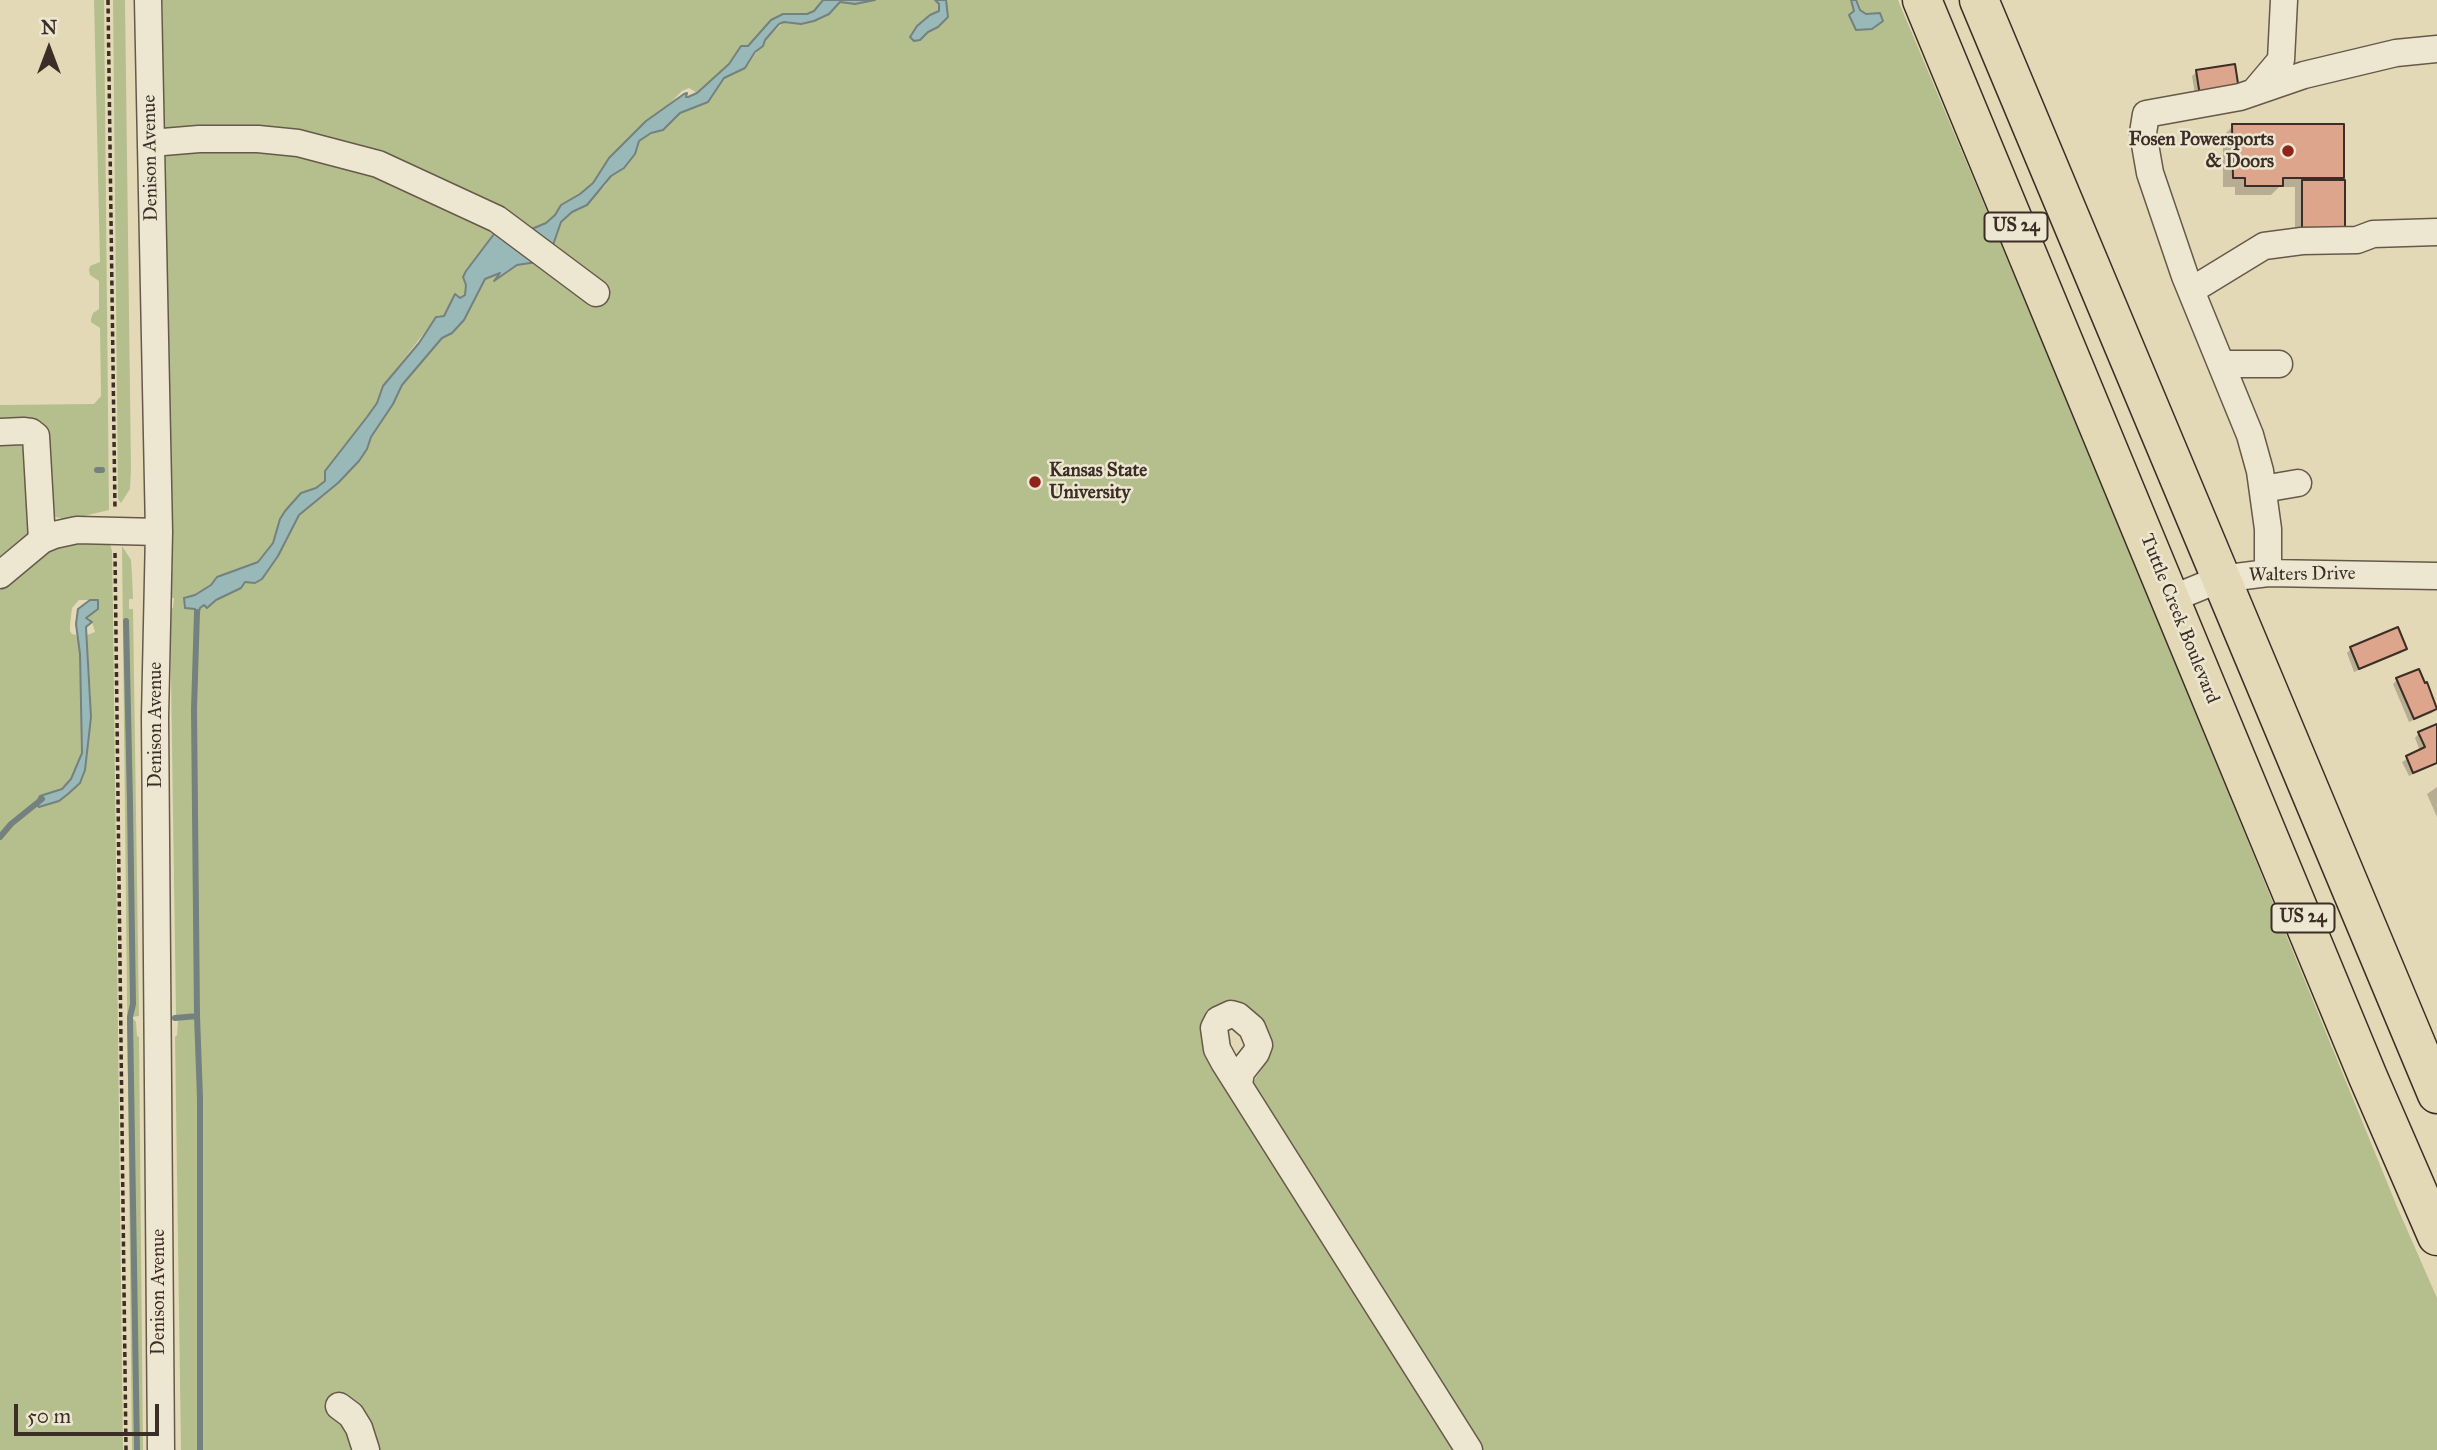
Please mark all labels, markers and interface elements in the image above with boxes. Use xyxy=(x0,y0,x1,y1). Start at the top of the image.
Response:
north arrow xyxy=(14,14,84,84)
text: N xyxy=(41,16,57,39)
street label: Denison Avenue xyxy=(138,95,164,221)
place label: Fosen Powersports & Doors xyxy=(2129,129,2274,173)
marker: Fosen Powersports & Doors xyxy=(2280,143,2296,159)
road number: US 24 xyxy=(1984,212,2048,242)
place label: Kansas State University xyxy=(1049,460,1147,504)
marker: Kansas State University xyxy=(1027,474,1043,490)
street label: Tuttle Creek Boulevard xyxy=(2135,531,2223,707)
street label: Walters Drive xyxy=(2248,563,2356,587)
street label: Denison Avenue xyxy=(145,662,167,788)
road number: US 24 xyxy=(2272,903,2334,932)
street label: Denison Avenue xyxy=(148,1229,170,1355)
scale bar xyxy=(18,1390,163,1434)
text: 50 m xyxy=(27,1403,71,1429)

